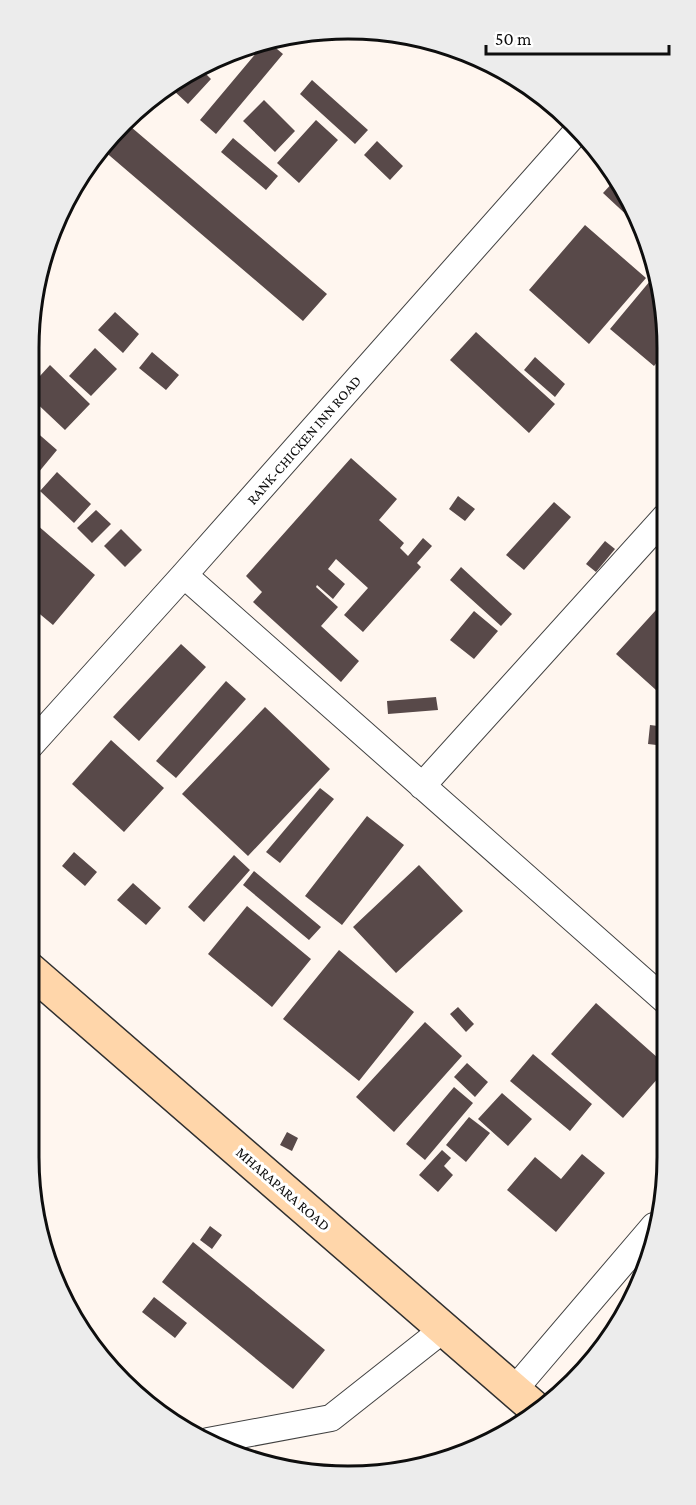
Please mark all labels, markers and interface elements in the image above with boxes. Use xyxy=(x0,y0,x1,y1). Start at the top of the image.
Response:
scale bar xyxy=(486,18,669,56)
text: 50 m xyxy=(495,29,532,49)
street label: RANK-CHICKEN INN ROAD xyxy=(244,372,364,508)
street label: MHARAPARA ROAD xyxy=(233,1144,333,1234)

